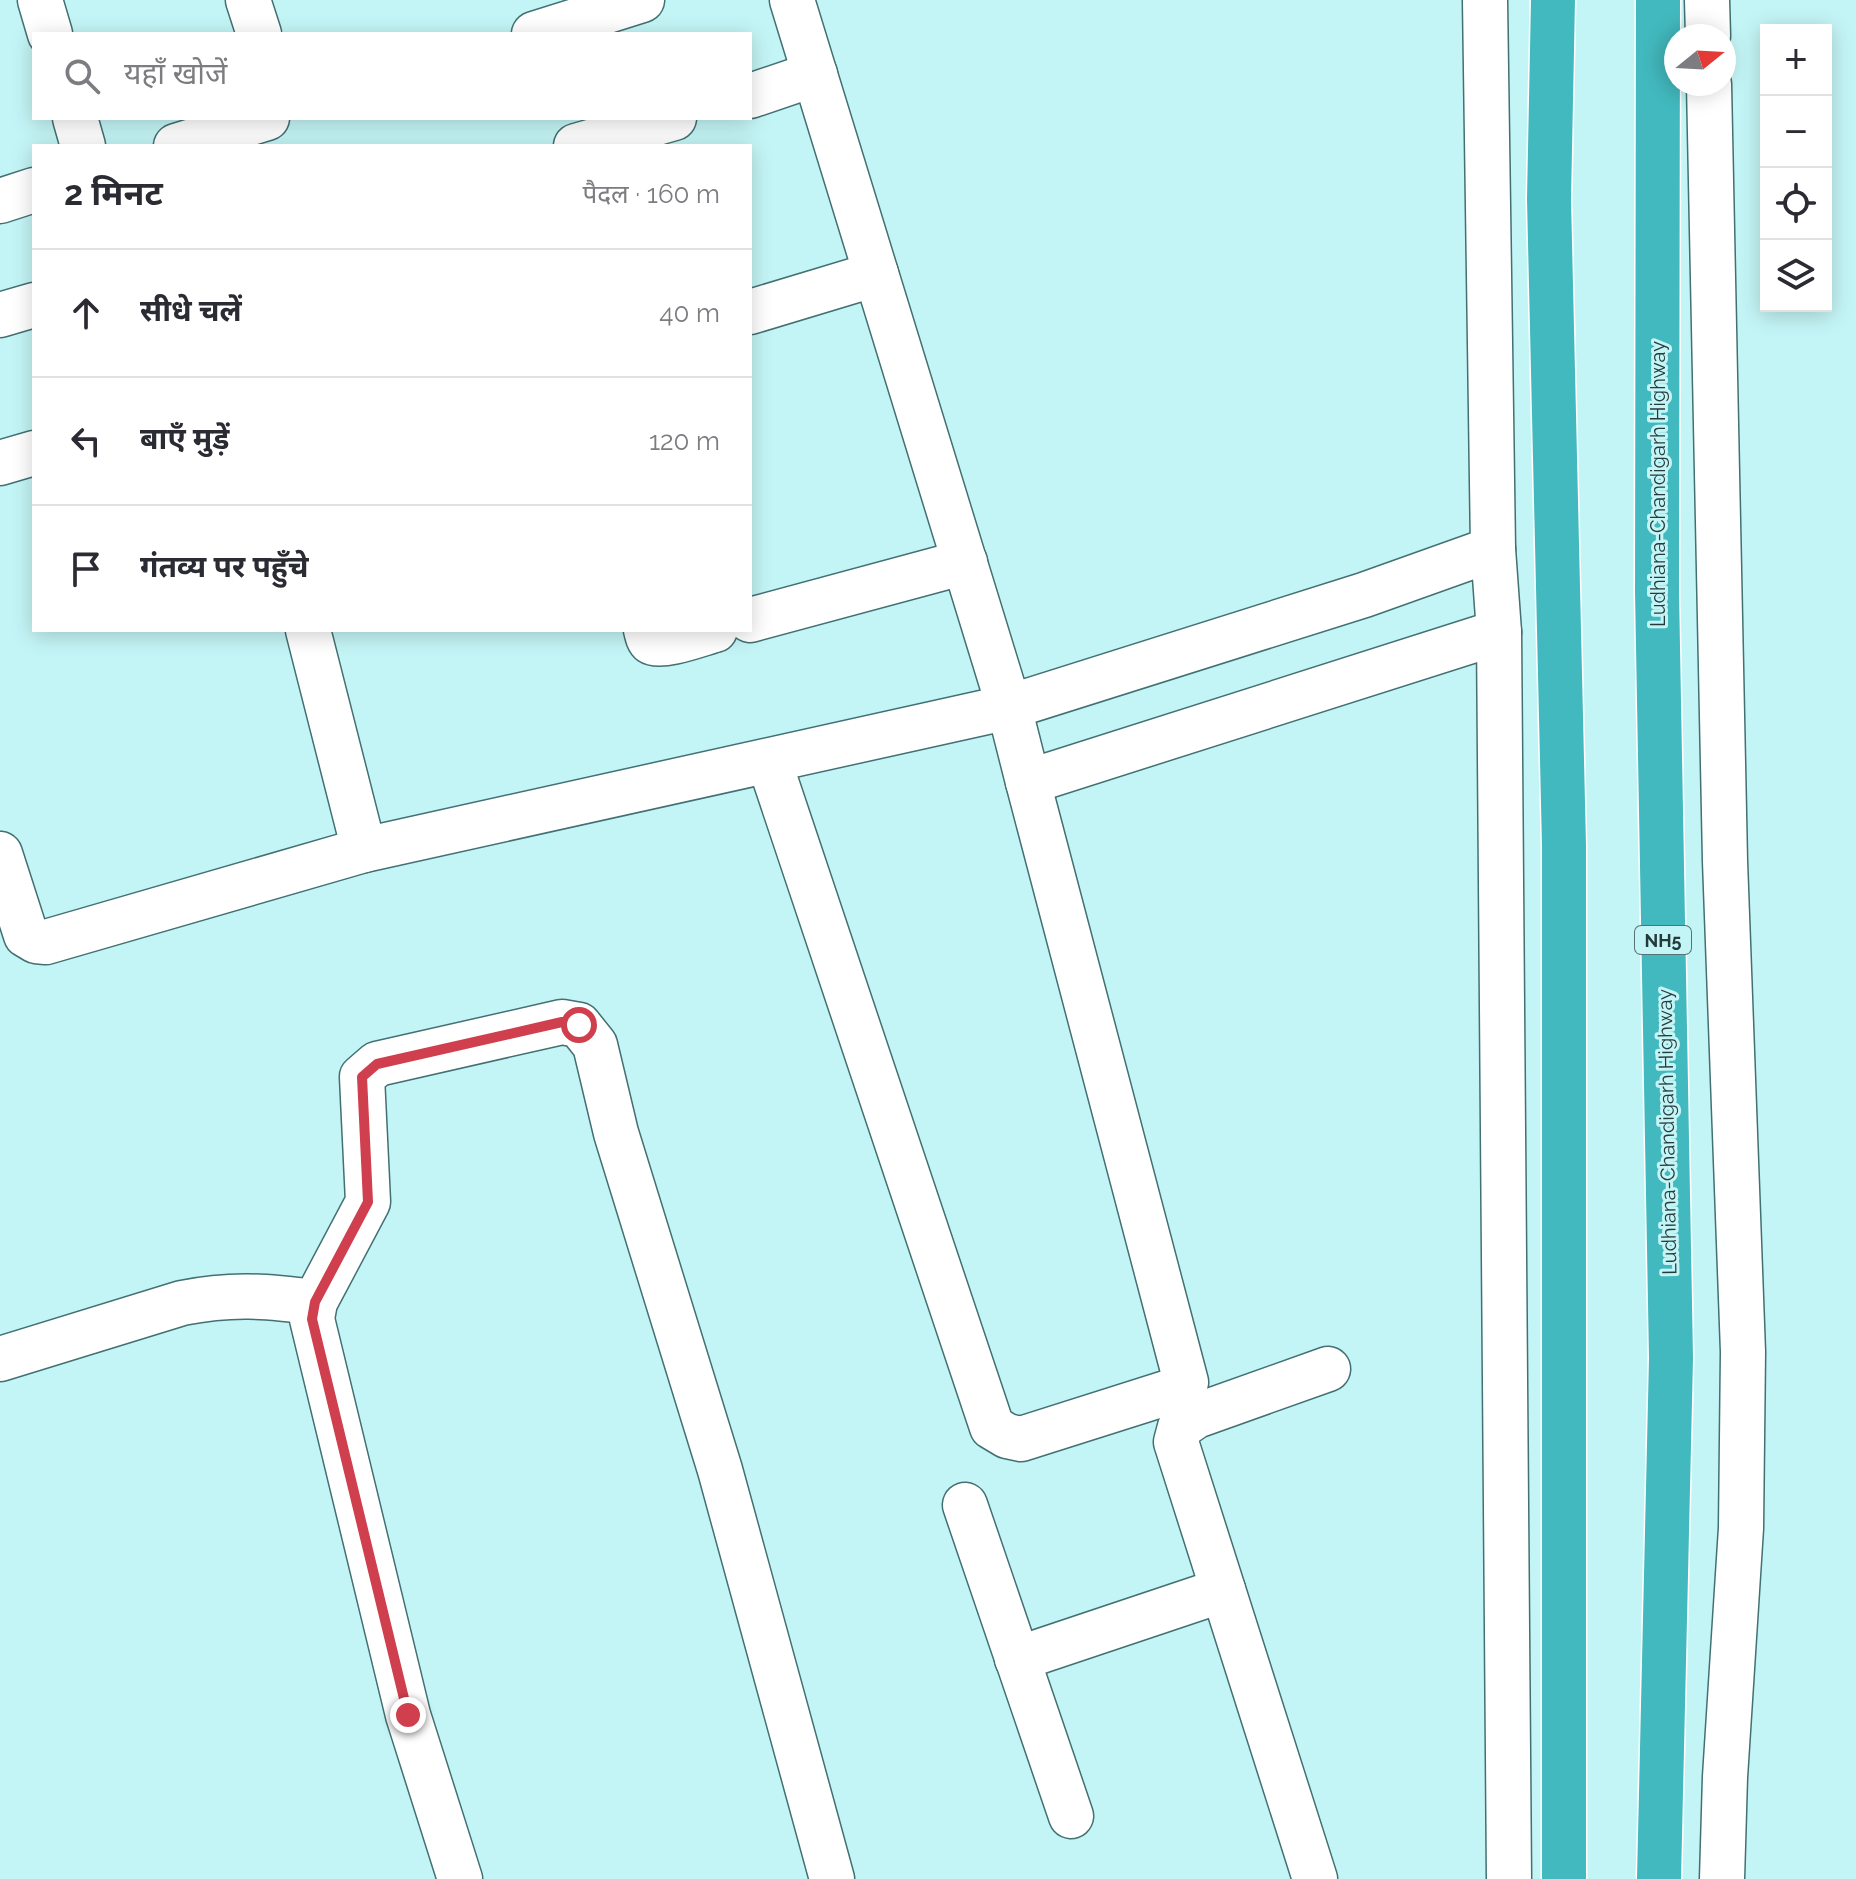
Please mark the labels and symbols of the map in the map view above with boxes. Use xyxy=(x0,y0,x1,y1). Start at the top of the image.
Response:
north arrow xyxy=(1664,24,1736,96)
street label: Ludhiana-Chandigarh Highway xyxy=(1646,341,1670,627)
road number: NH5 xyxy=(1635,926,1691,954)
street label: Ludhiana-Chandigarh Highway xyxy=(1653,989,1681,1275)
route start xyxy=(561,1007,597,1043)
route end xyxy=(390,1697,426,1733)

